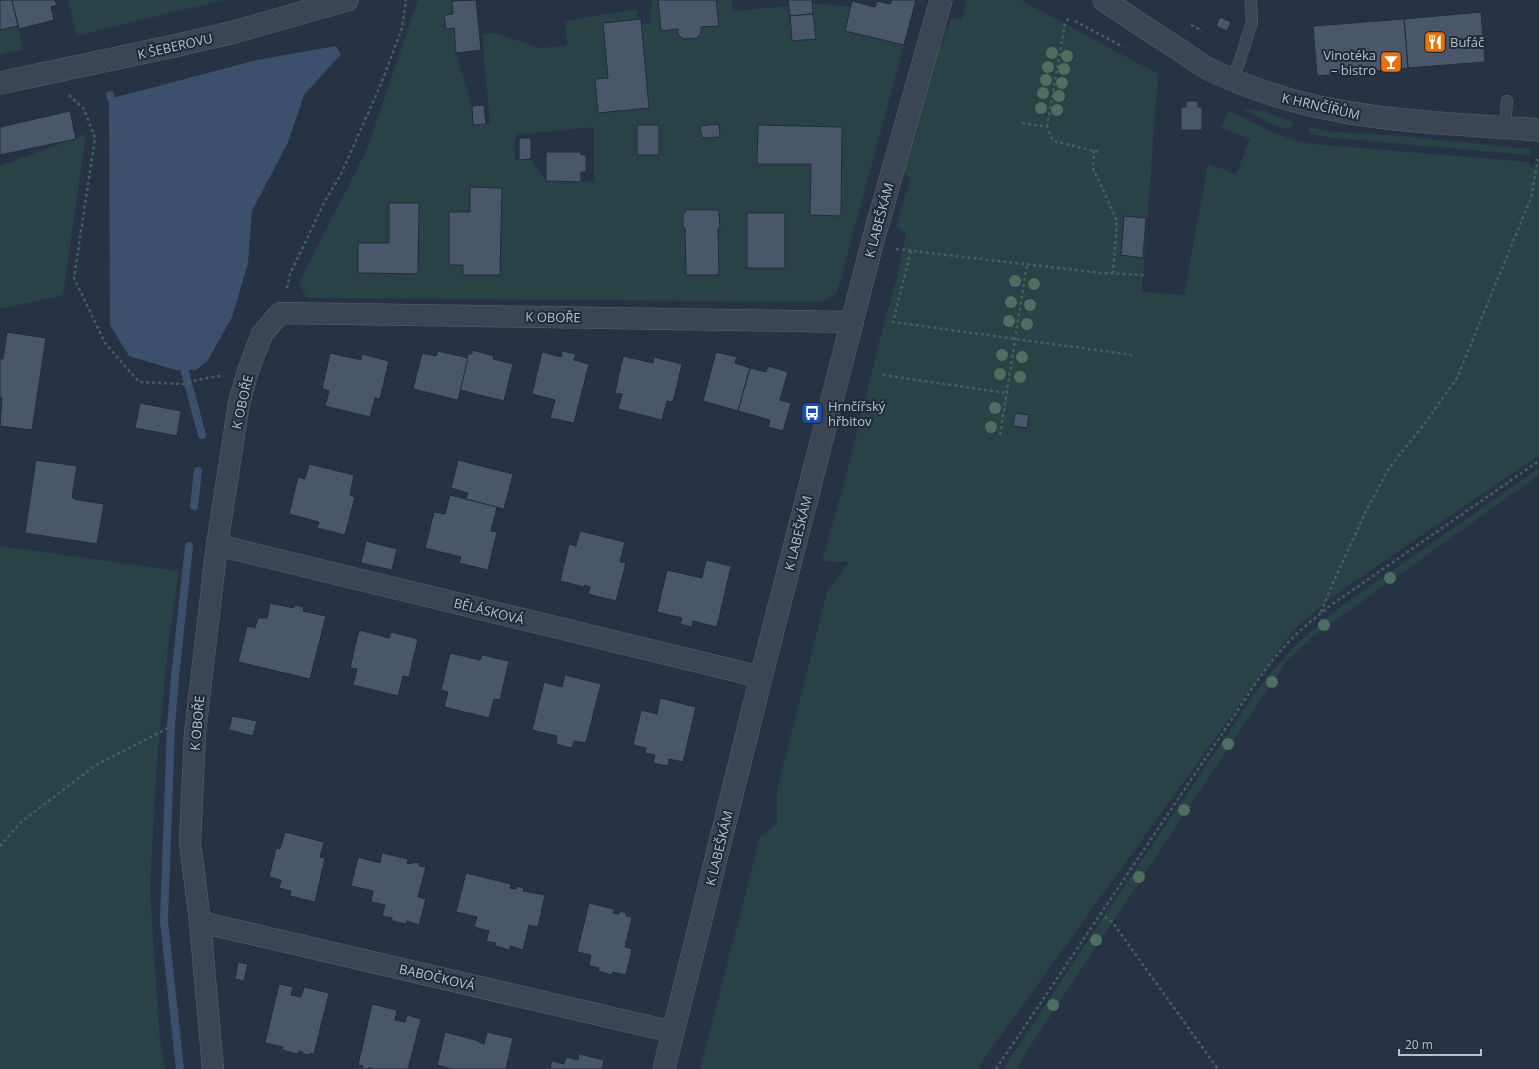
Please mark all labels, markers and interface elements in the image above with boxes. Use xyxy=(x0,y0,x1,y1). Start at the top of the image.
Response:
street label: K ŠEBEROVU xyxy=(136,29,214,63)
restaurant icon: Bufáč xyxy=(1422,29,1448,55)
place label: Bufáč xyxy=(1450,33,1484,51)
place label: Vinotéka – bistro xyxy=(1323,46,1376,79)
bar icon: Vinotéka – bistro xyxy=(1378,49,1404,75)
street label: K HRNČÍŘŮM xyxy=(1280,88,1362,124)
street label: K LABEŠKÁM xyxy=(860,180,898,260)
street label: K OBOŘE xyxy=(525,308,581,326)
street label: K OBOŘE xyxy=(227,373,257,431)
place label: Hrnčířský hřbitov xyxy=(828,397,886,430)
bus stop icon: Hrnčířský hřbitov xyxy=(799,400,825,426)
street label: K LABEŠKÁM xyxy=(780,493,816,573)
street label: BĚLÁSKOVÁ xyxy=(452,594,527,629)
street label: K OBOŘE xyxy=(186,695,208,751)
street label: K LABEŠKÁM xyxy=(701,808,737,888)
street label: BABOČKOVÁ xyxy=(397,960,477,995)
scale bar xyxy=(1399,1031,1481,1057)
text: 20 m xyxy=(1405,1036,1433,1053)

